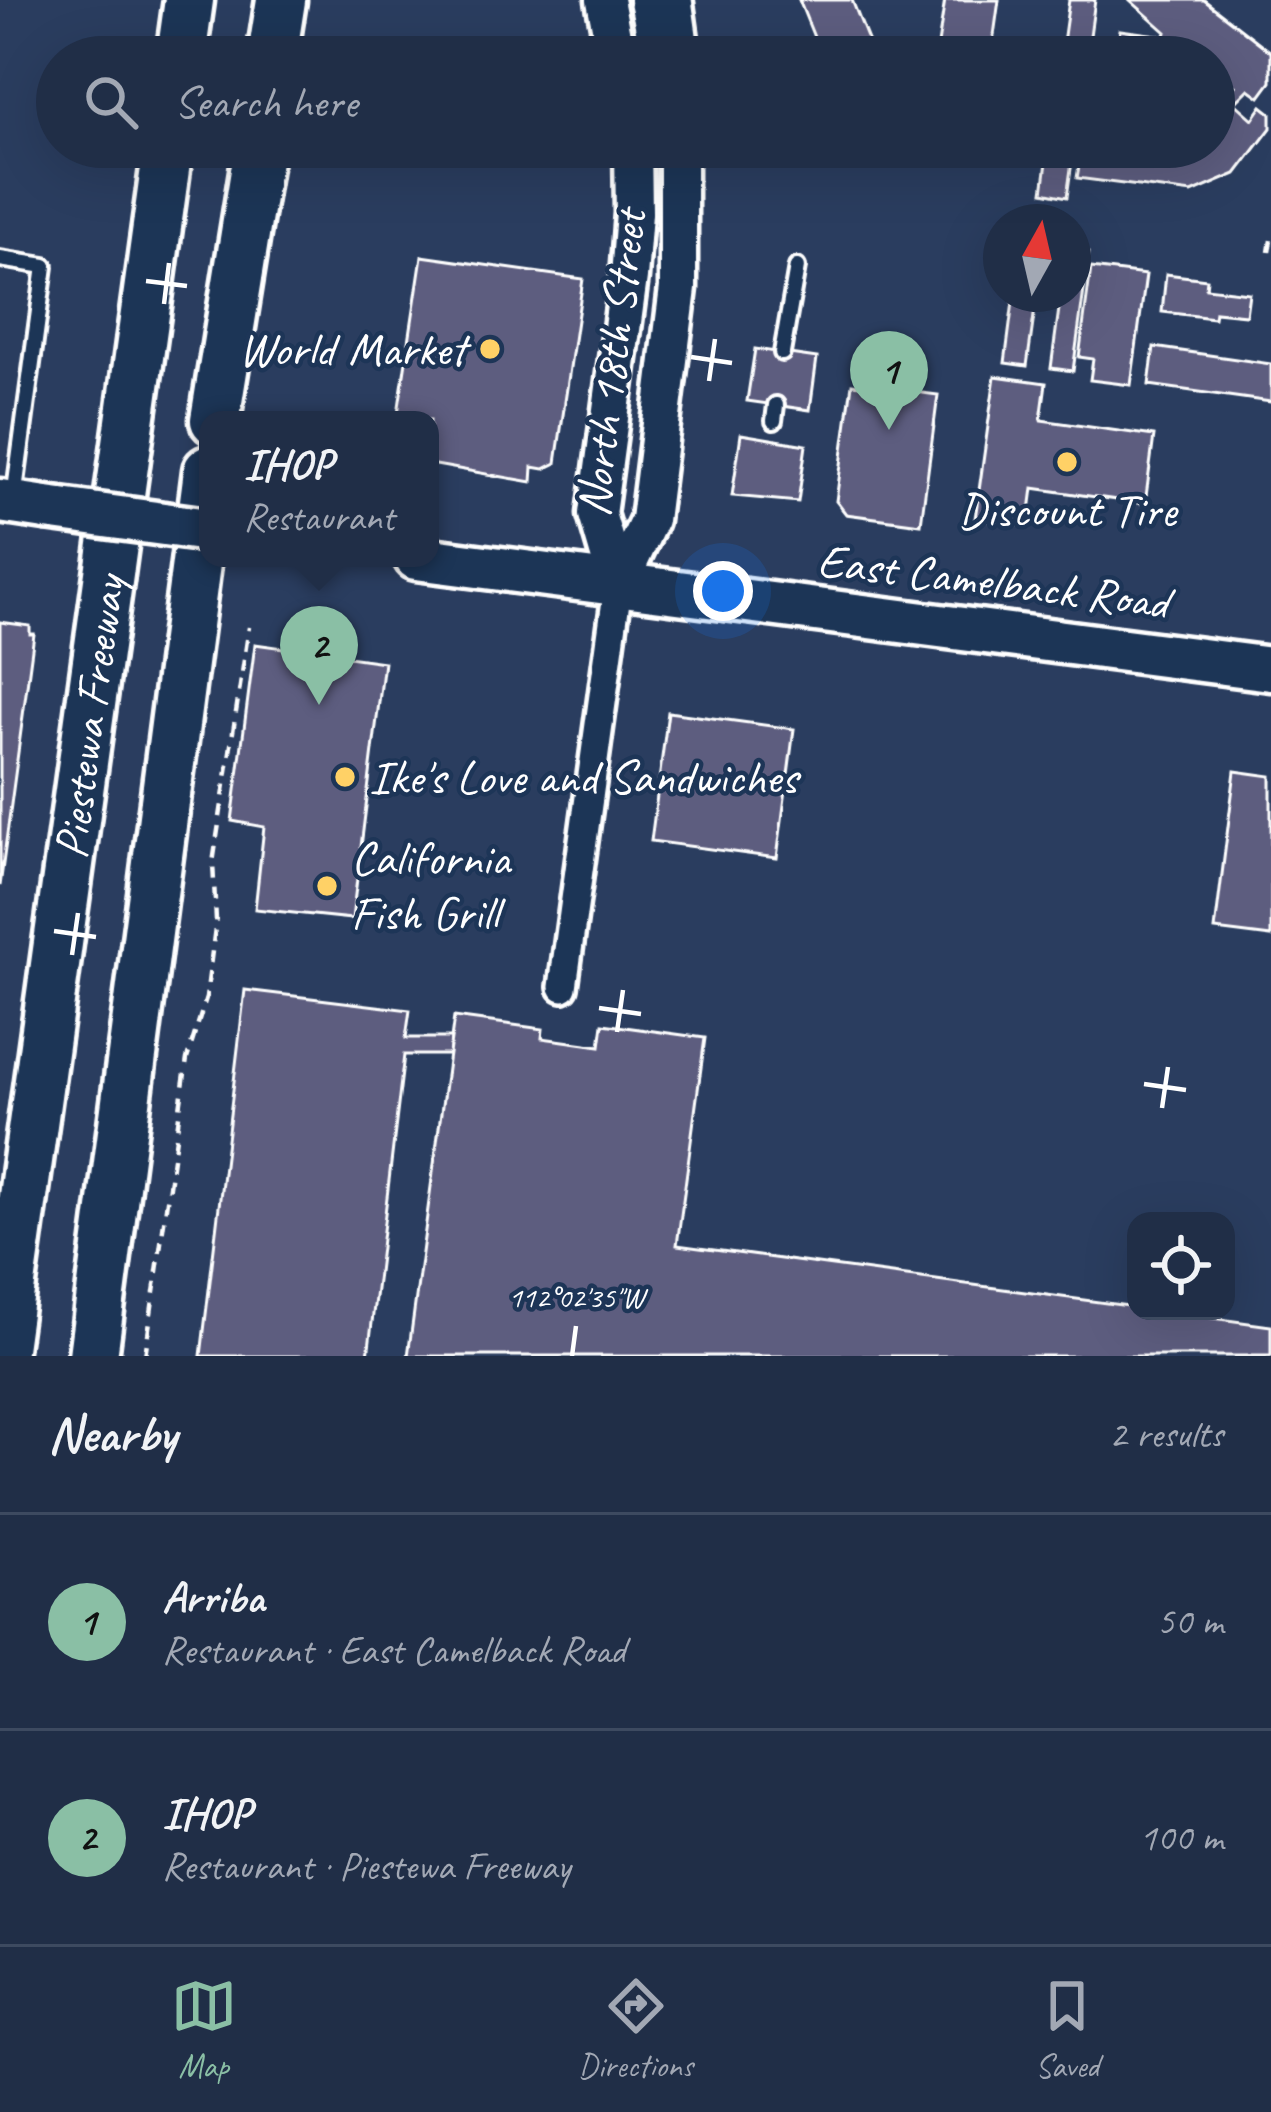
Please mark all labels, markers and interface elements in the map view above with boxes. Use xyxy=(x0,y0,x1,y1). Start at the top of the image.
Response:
search box xyxy=(36,36,1235,168)
icon: search xyxy=(78,69,144,135)
text: Search here xyxy=(174,74,357,131)
street label: North 18th Street xyxy=(562,202,660,520)
north arrow xyxy=(983,204,1091,312)
place label: World Market xyxy=(239,319,472,379)
pin: 1 xyxy=(850,331,928,430)
marker: World Market xyxy=(477,336,503,362)
popup xyxy=(199,411,439,567)
text: IHOP xyxy=(243,436,332,493)
marker: Discount Tire xyxy=(1054,449,1080,475)
place label: Discount Tire xyxy=(958,480,1180,540)
text: Restaurant xyxy=(243,493,395,542)
street label: East Camelback Road xyxy=(814,530,1179,633)
your location xyxy=(693,561,753,621)
street label: Piestewa Freeway xyxy=(40,568,139,862)
pin: 2 xyxy=(280,606,358,705)
place label: Ike's Love and Sandwiches xyxy=(369,747,802,807)
marker: Ike's Love and Sandwiches xyxy=(332,764,358,790)
place label: California Fish Grill xyxy=(351,828,512,943)
marker: California Fish Grill xyxy=(314,873,340,899)
map controls xyxy=(1127,1212,1235,1320)
button: locate xyxy=(1127,1212,1235,1320)
text: 112°02'35"W xyxy=(508,1278,649,1316)
text: Nearby xyxy=(48,1402,176,1466)
text: 2 results xyxy=(1109,1410,1223,1459)
text: Arriba xyxy=(162,1569,264,1626)
text: 1 xyxy=(78,1597,96,1646)
text: 50 m xyxy=(1157,1597,1223,1646)
text: Restaurant · East Camelback Road xyxy=(162,1626,626,1675)
text: IHOP xyxy=(162,1785,250,1842)
text: 2 xyxy=(78,1813,96,1862)
text: 100 m xyxy=(1139,1813,1223,1862)
text: Restaurant · Piestewa Freeway xyxy=(162,1842,570,1891)
tab: Map xyxy=(171,1973,237,2087)
tab: Directions xyxy=(578,1973,693,2087)
tab: Saved xyxy=(1034,1973,1100,2087)

